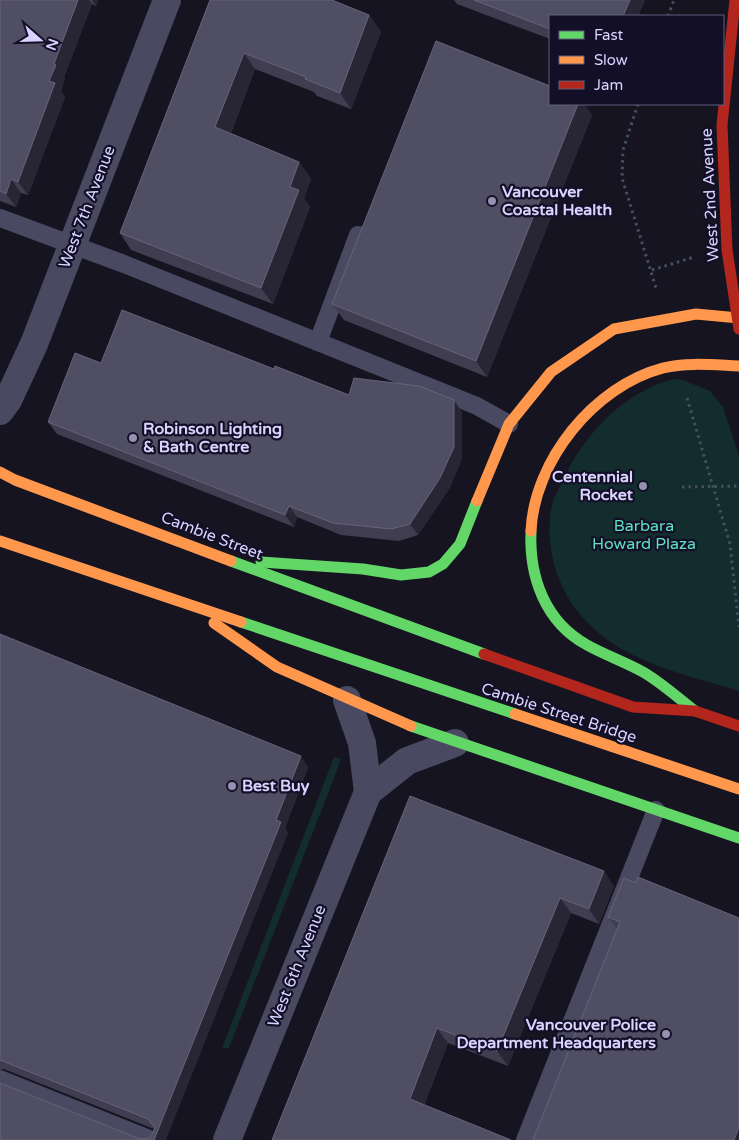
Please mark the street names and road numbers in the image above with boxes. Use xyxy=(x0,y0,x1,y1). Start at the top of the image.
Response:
street label: West 2nd Avenue xyxy=(697,128,723,262)
street label: West 7th Avenue xyxy=(54,143,120,271)
street label: Cambie Street xyxy=(158,507,266,565)
street label: Cambie Street Bridge xyxy=(479,678,639,748)
street label: West 6th Avenue xyxy=(263,902,331,1030)

